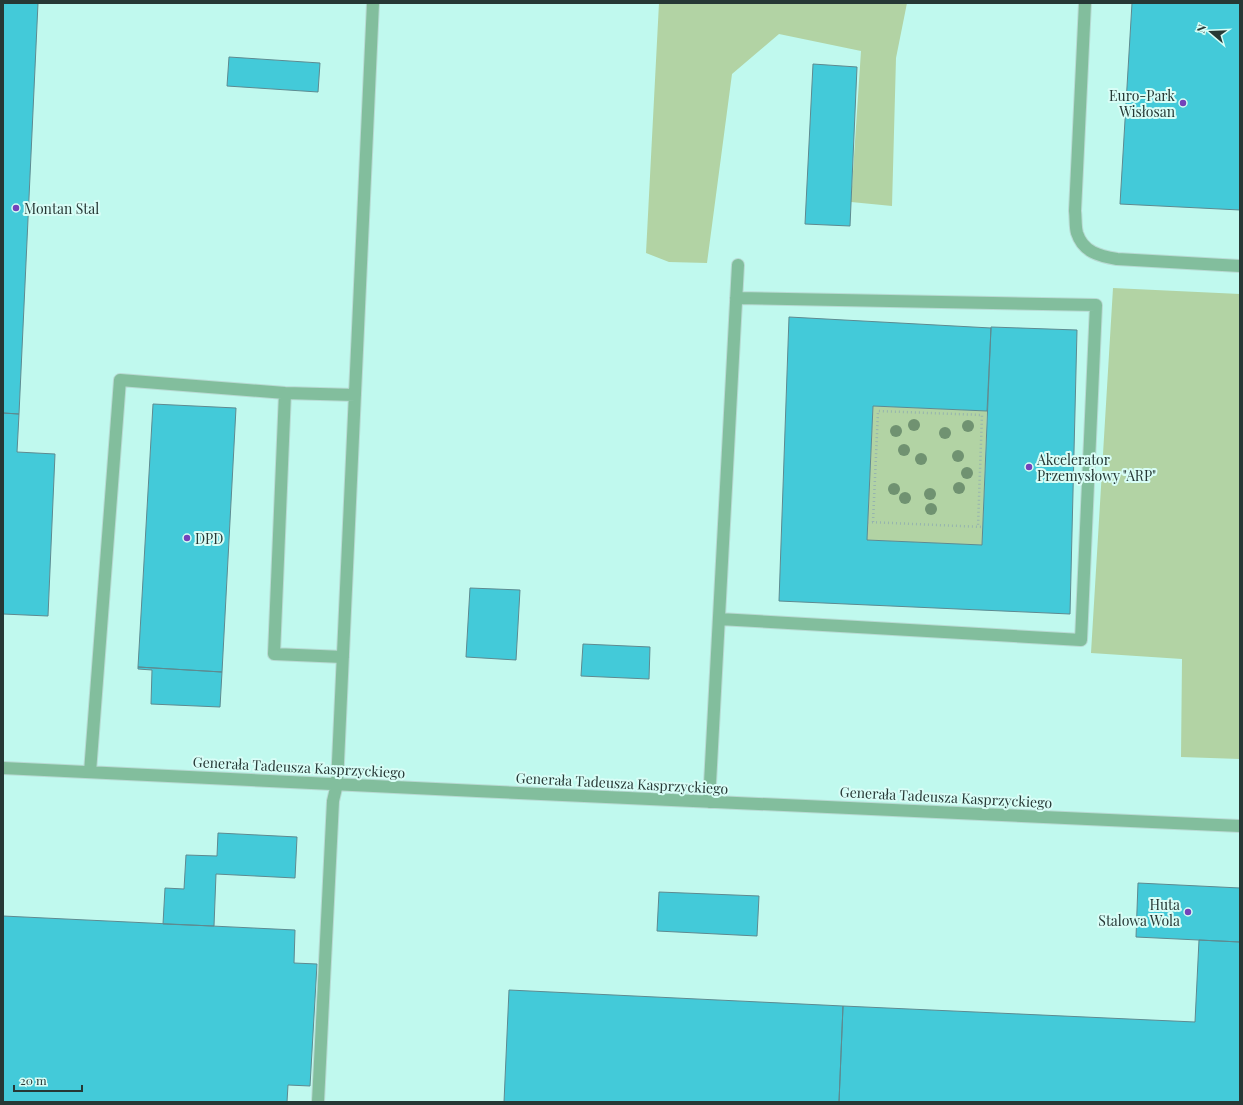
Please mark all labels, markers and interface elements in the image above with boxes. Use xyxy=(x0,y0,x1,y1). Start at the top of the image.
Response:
north arrow xyxy=(1191,12,1231,52)
text: N xyxy=(1193,22,1209,35)
place label: Euro-Park Wisłosan xyxy=(1109,86,1176,121)
marker: Euro-Park Wisłosan xyxy=(1178,98,1188,108)
place label: Montan Stal xyxy=(24,199,99,218)
marker: Montan Stal xyxy=(11,203,21,213)
place label: Akcelerator Przemysłowy "ARP" xyxy=(1036,450,1156,485)
marker: Akcelerator Przemysłowy "ARP" xyxy=(1024,462,1034,472)
place label: DPD xyxy=(195,529,223,548)
marker: DPD xyxy=(182,533,192,543)
street label: Generała Tadeusza Kasprzyckiego xyxy=(192,752,406,782)
street label: Generała Tadeusza Kasprzyckiego xyxy=(515,768,729,798)
street label: Generała Tadeusza Kasprzyckiego xyxy=(839,782,1053,812)
place label: Huta Stalowa Wola xyxy=(1098,895,1180,930)
marker: Huta Stalowa Wola xyxy=(1183,907,1193,917)
scale bar xyxy=(14,1067,82,1093)
text: 20 m xyxy=(20,1072,47,1088)

